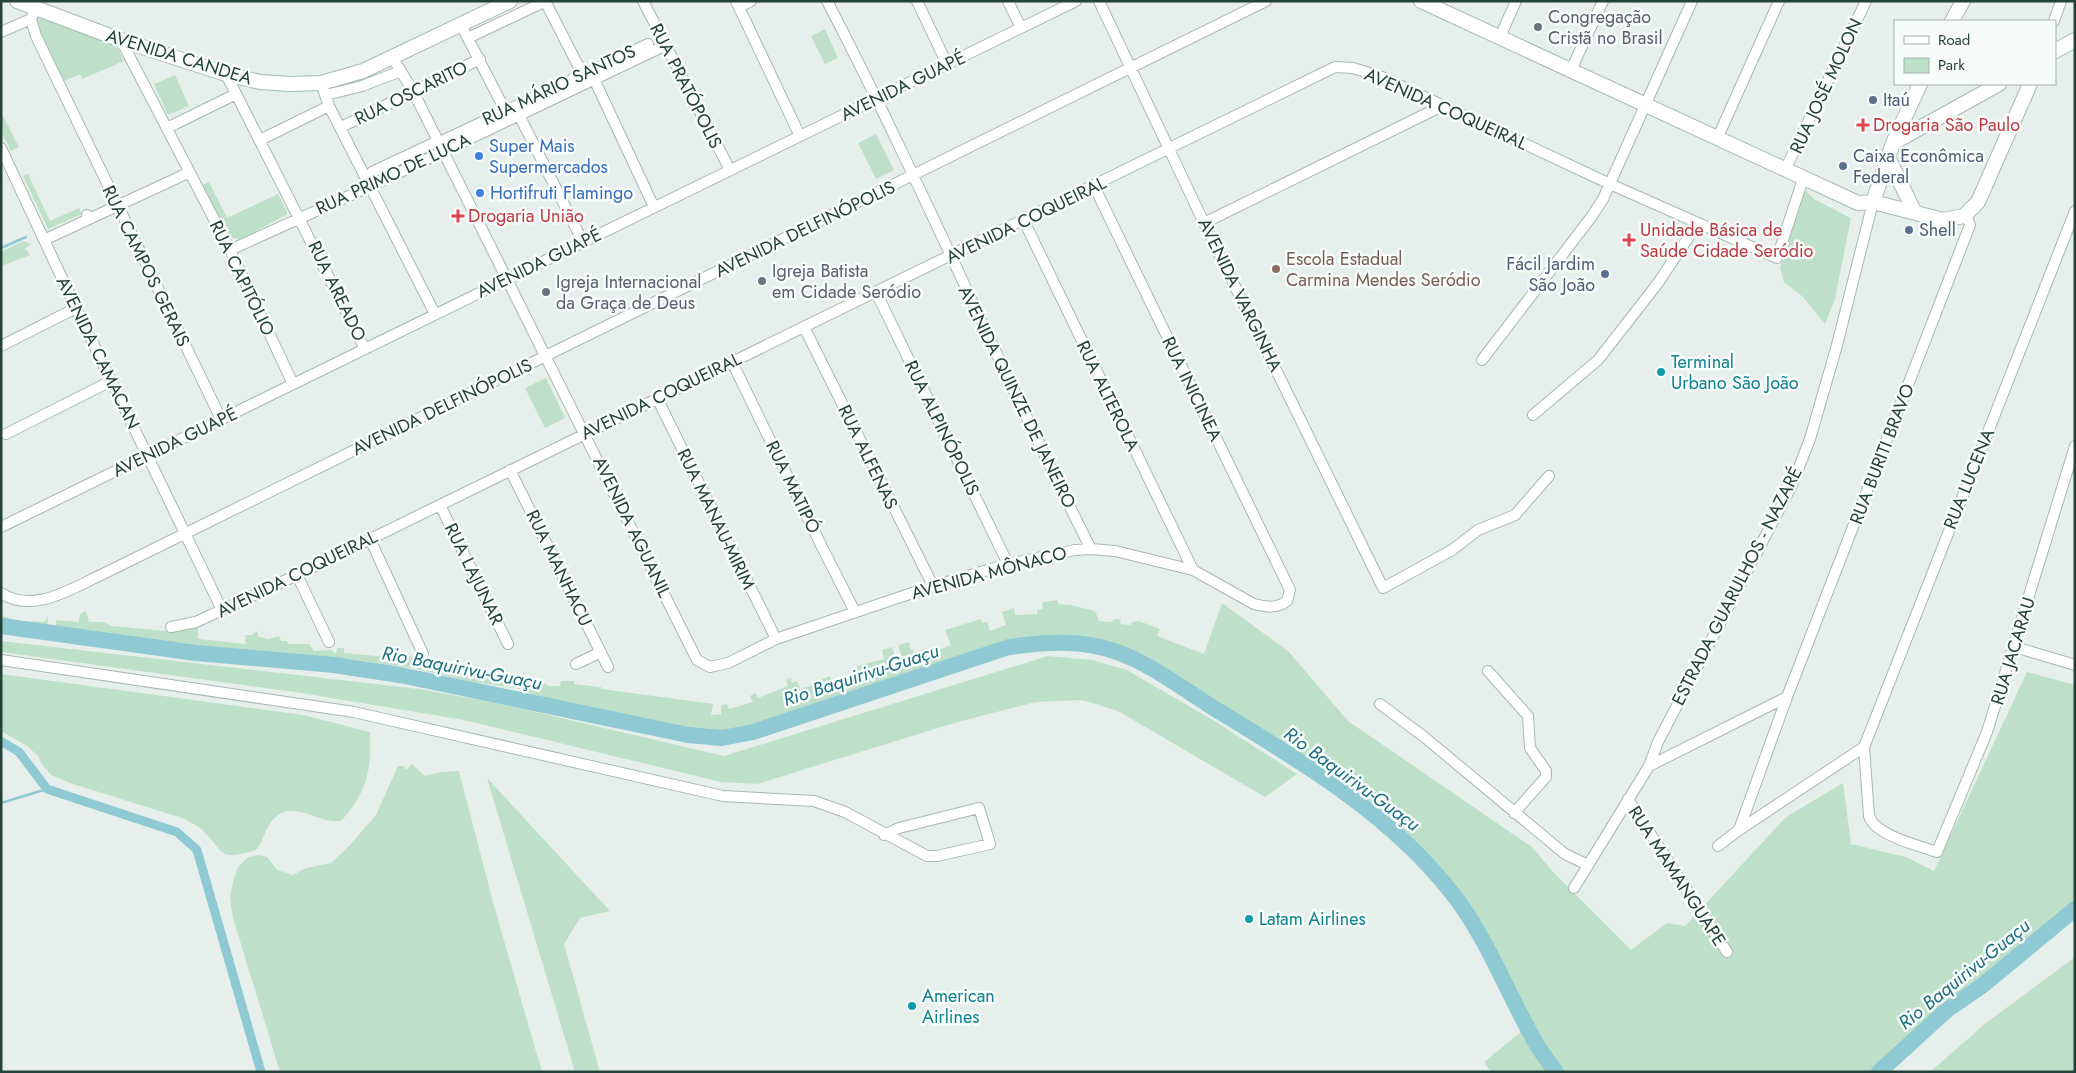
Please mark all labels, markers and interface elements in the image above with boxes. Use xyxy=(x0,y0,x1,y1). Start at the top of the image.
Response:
place label: Congregação Cristã no Brasil xyxy=(1548,4,1663,51)
street label: RUA JOSÉ MOLON xyxy=(1783,14,1869,158)
street label: RUA PRATÓPOLIS xyxy=(643,19,729,153)
legend xyxy=(1894,20,2056,85)
marker: Congregação Cristã no Brasil xyxy=(1532,21,1544,33)
street label: AVENIDA CANDEA xyxy=(103,22,255,92)
text: Road xyxy=(1938,29,1970,51)
street label: RUA MÁRIO SANTOS xyxy=(478,38,640,132)
street label: AVENIDA GUAPÉ xyxy=(836,44,970,128)
street label: RUA OSCARITO xyxy=(350,54,472,132)
text: Park xyxy=(1938,54,1965,76)
street label: AVENIDA COQUEIRAL xyxy=(1360,61,1532,157)
place label: Itaú xyxy=(1883,87,1910,113)
marker: Itaú xyxy=(1867,94,1879,106)
place label: Drogaria São Paulo xyxy=(1873,112,2020,138)
marker: Drogaria São Paulo xyxy=(1857,119,1869,131)
street label: RUA PRIMO DE LUCA xyxy=(311,127,475,221)
place label: Super Mais Supermercados xyxy=(489,133,608,180)
place label: Caixa Econômica Federal xyxy=(1853,143,1984,190)
marker: Super Mais Supermercados xyxy=(473,150,485,162)
marker: Caixa Econômica Federal xyxy=(1837,160,1849,172)
street label: AVENIDA COQUEIRAL xyxy=(941,170,1111,270)
street label: AVENIDA DELFINÓPOLIS xyxy=(711,174,900,284)
place label: Hortifruti Flamingo xyxy=(490,180,633,206)
street label: RUA CAMPOS GERAIS xyxy=(96,181,196,351)
marker: Hortifruti Flamingo xyxy=(474,187,486,199)
place label: Drogaria União xyxy=(468,203,584,229)
marker: Drogaria União xyxy=(452,210,464,222)
street label: AVENIDA VARGINHA xyxy=(1191,214,1289,376)
street label: RUA CAPITÓLIO xyxy=(203,216,281,340)
place label: Unidade Básica de Saúde Cidade Seródio xyxy=(1640,217,1814,264)
place label: Shell xyxy=(1919,217,1956,243)
street label: AVENIDA GUAPÉ xyxy=(472,221,606,305)
marker: Shell xyxy=(1903,224,1915,236)
marker: Unidade Básica de Saúde Cidade Seródio xyxy=(1622,233,1636,247)
street label: RUA AREADO xyxy=(301,236,373,346)
place label: Escola Estadual Carmina Mendes Seródio xyxy=(1286,246,1481,293)
place label: Fácil Jardim São João xyxy=(1506,251,1595,298)
place label: Igreja Batista em Cidade Seródio xyxy=(772,258,921,305)
marker: Escola Estadual Carmina Mendes Seródio xyxy=(1270,263,1282,275)
marker: Fácil Jardim São João xyxy=(1599,268,1611,280)
place label: Igreja Internacional da Graça de Deus xyxy=(556,269,702,316)
street label: AVENIDA CAMACAN xyxy=(50,272,146,434)
marker: Igreja Batista em Cidade Seródio xyxy=(756,275,768,287)
street label: AVENIDA QUINZE DE JANEIRO xyxy=(952,281,1082,513)
marker: Igreja Internacional da Graça de Deus xyxy=(540,286,552,298)
street label: RUA INICINEA xyxy=(1155,332,1229,446)
street label: RUA ALTEROLA xyxy=(1070,336,1146,456)
street label: AVENIDA COQUEIRAL xyxy=(576,346,746,446)
place label: Terminal Urbano São João xyxy=(1671,349,1799,396)
street label: AVENIDA DELFINÓPOLIS xyxy=(348,352,537,462)
street label: RUA ALPINÓPOLIS xyxy=(898,356,986,500)
marker: Terminal Urbano São João xyxy=(1655,366,1667,378)
street label: RUA BURITI BRAVO xyxy=(1843,380,1921,528)
street label: AVENIDA GUAPÉ xyxy=(108,400,242,484)
street label: RUA ALFENAS xyxy=(832,400,905,514)
street label: RUA LUCENA xyxy=(1937,425,2001,533)
street label: RUA MATIPÓ xyxy=(759,436,827,538)
street label: RUA MANAU-MIRIM xyxy=(671,444,761,594)
street label: AVENIDA AGUANIL xyxy=(587,452,677,602)
street label: ESTRADA GUARULHOS - NAZARÉ xyxy=(1665,462,1809,710)
street label: RUA MANHACU xyxy=(520,505,598,631)
street label: RUA LAJUNAR xyxy=(438,519,510,629)
street label: AVENIDA COQUEIRAL xyxy=(212,524,382,624)
street label: AVENIDA MÔNACO xyxy=(908,540,1070,606)
street label: RUA JACARAU xyxy=(1984,594,2042,708)
water label: Rio Baquirivu-Guaçu xyxy=(780,637,943,713)
water label: Rio Baquirivu-Guaçu xyxy=(380,639,545,697)
water label: Rio Baquirivu-Guaçu xyxy=(1278,720,1426,838)
street label: RUA MAMANGUAPE xyxy=(1622,801,1732,951)
place label: Latam Airlines xyxy=(1259,906,1366,932)
water label: Rio Baquirivu-Guaçu xyxy=(1892,912,2036,1036)
marker: Latam Airlines xyxy=(1243,913,1255,925)
place label: American Airlines xyxy=(922,983,995,1030)
marker: American Airlines xyxy=(906,1000,918,1012)

